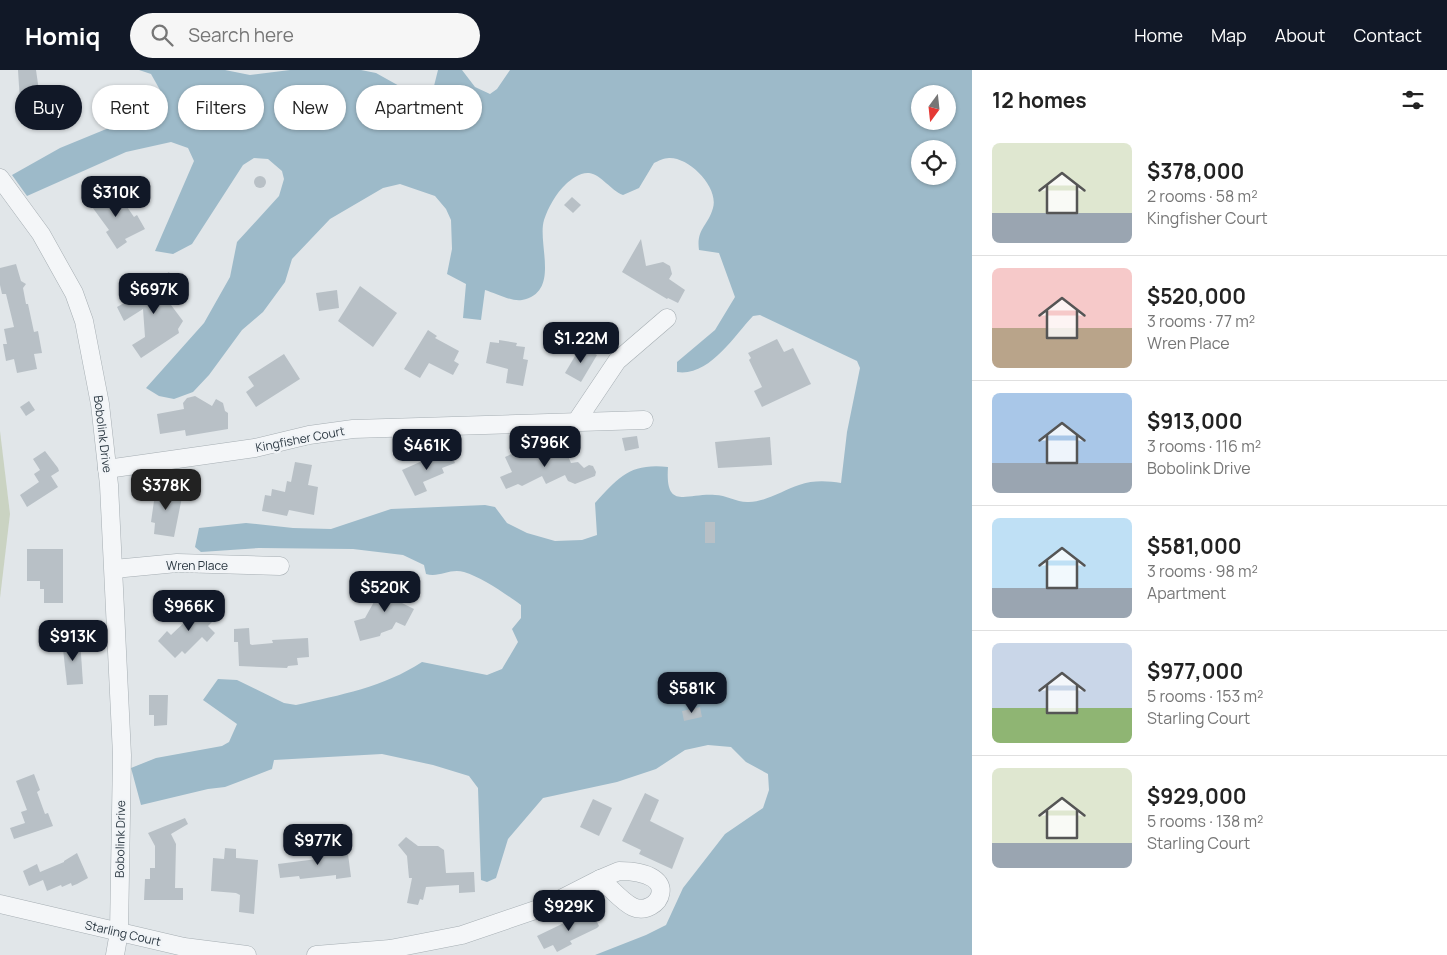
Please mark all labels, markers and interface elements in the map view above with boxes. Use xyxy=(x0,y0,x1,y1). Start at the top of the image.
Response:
search box xyxy=(130,13,480,58)
text: Homiq xyxy=(25,19,100,52)
icon: search xyxy=(148,21,176,49)
text: Search here xyxy=(188,22,294,48)
text: Home xyxy=(1134,23,1183,47)
text: Map xyxy=(1211,23,1247,47)
text: About xyxy=(1275,23,1325,47)
text: Contact xyxy=(1353,23,1422,47)
chip: Buy xyxy=(15,85,82,130)
chip: Rent xyxy=(92,85,168,130)
chip: Filters xyxy=(178,85,264,130)
chip: New xyxy=(274,85,346,130)
chip: Apartment xyxy=(356,85,482,130)
north arrow xyxy=(911,85,956,130)
map controls xyxy=(911,85,956,185)
text: 12 homes xyxy=(992,86,1087,114)
icon: filters xyxy=(1399,86,1427,114)
button: locate xyxy=(911,140,956,185)
text: $378,000 xyxy=(1147,157,1244,185)
icon: home xyxy=(1032,163,1092,223)
pin: $310K xyxy=(81,176,151,218)
text: $310K xyxy=(92,181,140,203)
text: 2 rooms · 58 m² xyxy=(1147,185,1258,207)
text: Kingfisher Court xyxy=(1147,207,1268,229)
pin: $697K xyxy=(119,272,189,315)
text: $697K xyxy=(130,278,178,300)
text: $520,000 xyxy=(1147,282,1246,310)
icon: home xyxy=(1032,288,1092,348)
text: 3 rooms · 77 m² xyxy=(1147,310,1255,332)
pin: $1.22M xyxy=(540,322,622,364)
text: $1.22M xyxy=(554,327,608,349)
text: Wren Place xyxy=(1147,332,1230,354)
street label: Bobolink Drive xyxy=(90,394,116,474)
text: $913,000 xyxy=(1147,407,1242,435)
icon: home xyxy=(1032,413,1092,473)
street label: Kingfisher Court xyxy=(254,422,346,456)
pin: $796K xyxy=(510,426,580,468)
pin: $461K xyxy=(392,428,462,471)
text: $796K xyxy=(521,431,569,453)
text: $461K xyxy=(404,434,450,456)
text: 3 rooms · 116 m² xyxy=(1147,435,1261,457)
text: Bobolink Drive xyxy=(1147,457,1251,479)
pin: $378K xyxy=(131,468,201,511)
text: $378K xyxy=(142,474,190,496)
text: $581,000 xyxy=(1147,532,1242,560)
icon: home xyxy=(1032,538,1092,598)
street label: Wren Place xyxy=(166,557,228,574)
text: 3 rooms · 98 m² xyxy=(1147,560,1258,582)
pin: $520K xyxy=(350,570,420,613)
text: $520K xyxy=(360,576,410,598)
text: Apartment xyxy=(1147,582,1226,604)
pin: $966K xyxy=(154,590,224,632)
text: $966K xyxy=(164,595,214,617)
pin: $913K xyxy=(38,620,108,662)
text: $913K xyxy=(50,625,96,647)
text: $977,000 xyxy=(1147,657,1243,685)
icon: home xyxy=(1032,663,1092,723)
pin: $581K xyxy=(657,672,727,714)
text: $581K xyxy=(669,677,715,699)
text: 5 rooms · 153 m² xyxy=(1147,685,1263,707)
text: Starling Court xyxy=(1147,707,1250,729)
text: $929,000 xyxy=(1147,782,1247,810)
icon: home xyxy=(1032,788,1092,848)
street label: Bobolink Drive xyxy=(111,800,129,878)
text: 5 rooms · 138 m² xyxy=(1147,810,1264,832)
pin: $977K xyxy=(283,824,353,866)
text: $977K xyxy=(294,829,342,851)
text: Starling Court xyxy=(1147,832,1250,854)
pin: $929K xyxy=(534,890,604,932)
text: $929K xyxy=(544,895,594,917)
street label: Starling Court xyxy=(83,916,163,950)

